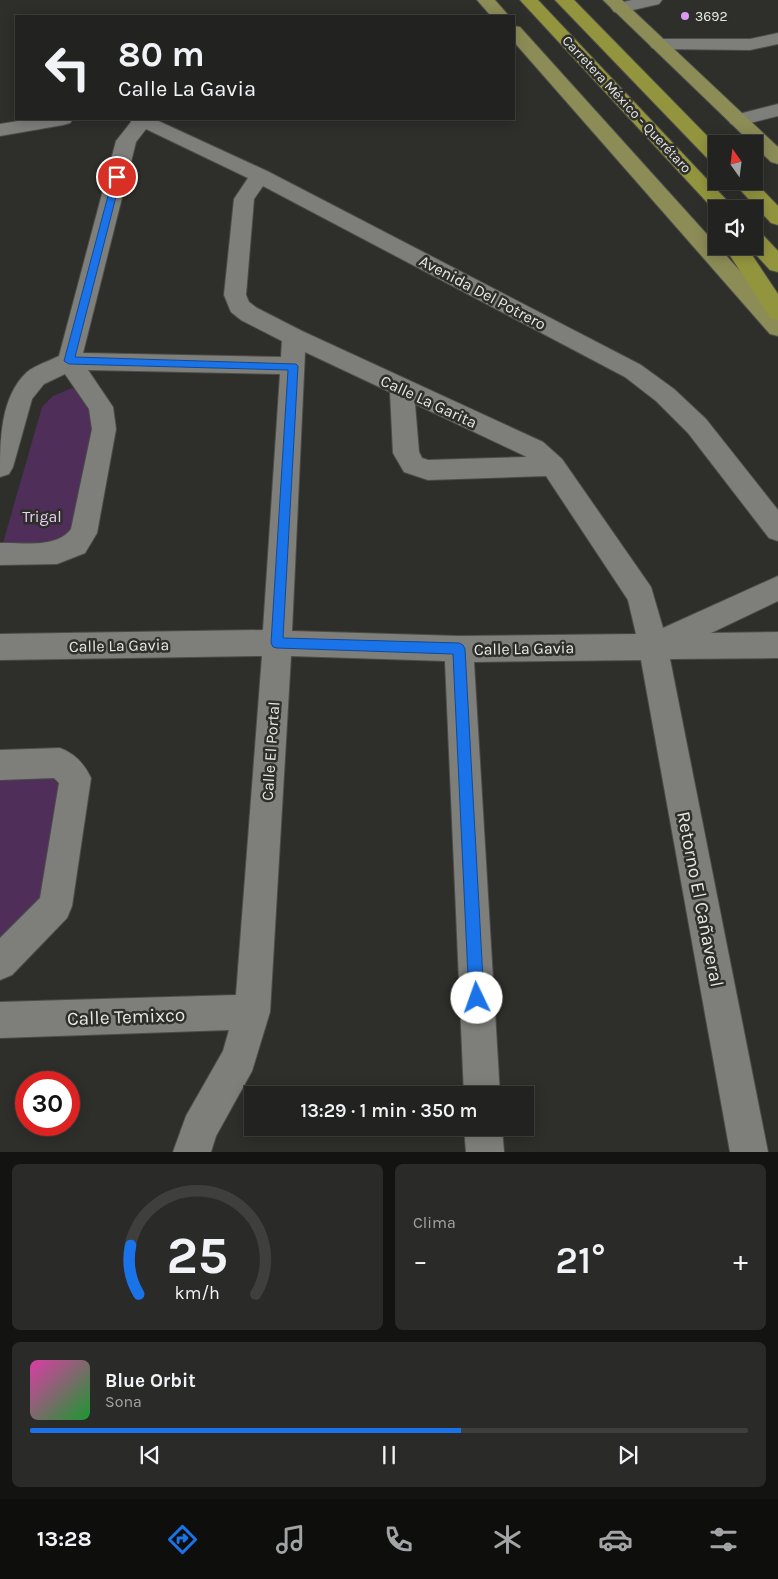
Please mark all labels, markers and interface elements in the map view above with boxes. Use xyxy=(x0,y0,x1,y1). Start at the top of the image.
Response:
place label: 3692 xyxy=(695,8,728,25)
marker: 3692 xyxy=(679,10,691,22)
street label: Carretera México - Querétaro xyxy=(558,32,695,177)
text: 80 m xyxy=(118,34,205,75)
icon: left xyxy=(35,35,100,100)
text: Calle La Gavia xyxy=(118,76,256,102)
north arrow xyxy=(708,135,762,190)
map controls xyxy=(708,135,763,255)
pin xyxy=(96,156,138,198)
icon: arrive xyxy=(103,163,131,191)
button: sound xyxy=(708,200,763,255)
street label: Avenida Del Potrero xyxy=(416,251,549,334)
street label: Calle La Garita xyxy=(378,371,480,432)
park label: Trigal xyxy=(22,507,62,526)
street label: Calle La Gavia xyxy=(69,635,169,656)
street label: Calle La Gavia xyxy=(474,638,574,659)
street label: Calle El Portal xyxy=(258,701,283,801)
street label: Retorno El Cañaveral xyxy=(672,809,728,989)
position arrow xyxy=(450,971,502,1023)
street label: Calle Temixco xyxy=(67,1004,185,1030)
speed limit sign: 30 xyxy=(15,1071,80,1136)
text: 13:29 · 1 min · 350 m xyxy=(301,1100,477,1122)
text: Clima xyxy=(413,1213,456,1232)
text: 25 xyxy=(167,1225,228,1286)
text: 21° xyxy=(555,1238,606,1283)
text: − xyxy=(413,1244,428,1277)
text: + xyxy=(733,1244,748,1277)
text: km/h xyxy=(175,1283,220,1304)
text: Blue Orbit xyxy=(105,1370,196,1392)
text: Sona xyxy=(105,1392,142,1411)
icon: previous xyxy=(136,1441,164,1469)
icon: pause xyxy=(375,1441,403,1469)
icon: next xyxy=(614,1441,642,1469)
icon: directions xyxy=(165,1522,200,1557)
icon: music xyxy=(273,1522,308,1557)
icon: phone xyxy=(381,1522,416,1557)
icon: climate xyxy=(490,1522,525,1557)
icon: car xyxy=(598,1522,633,1557)
icon: filters xyxy=(706,1522,741,1557)
text: 13:28 xyxy=(37,1526,92,1552)

